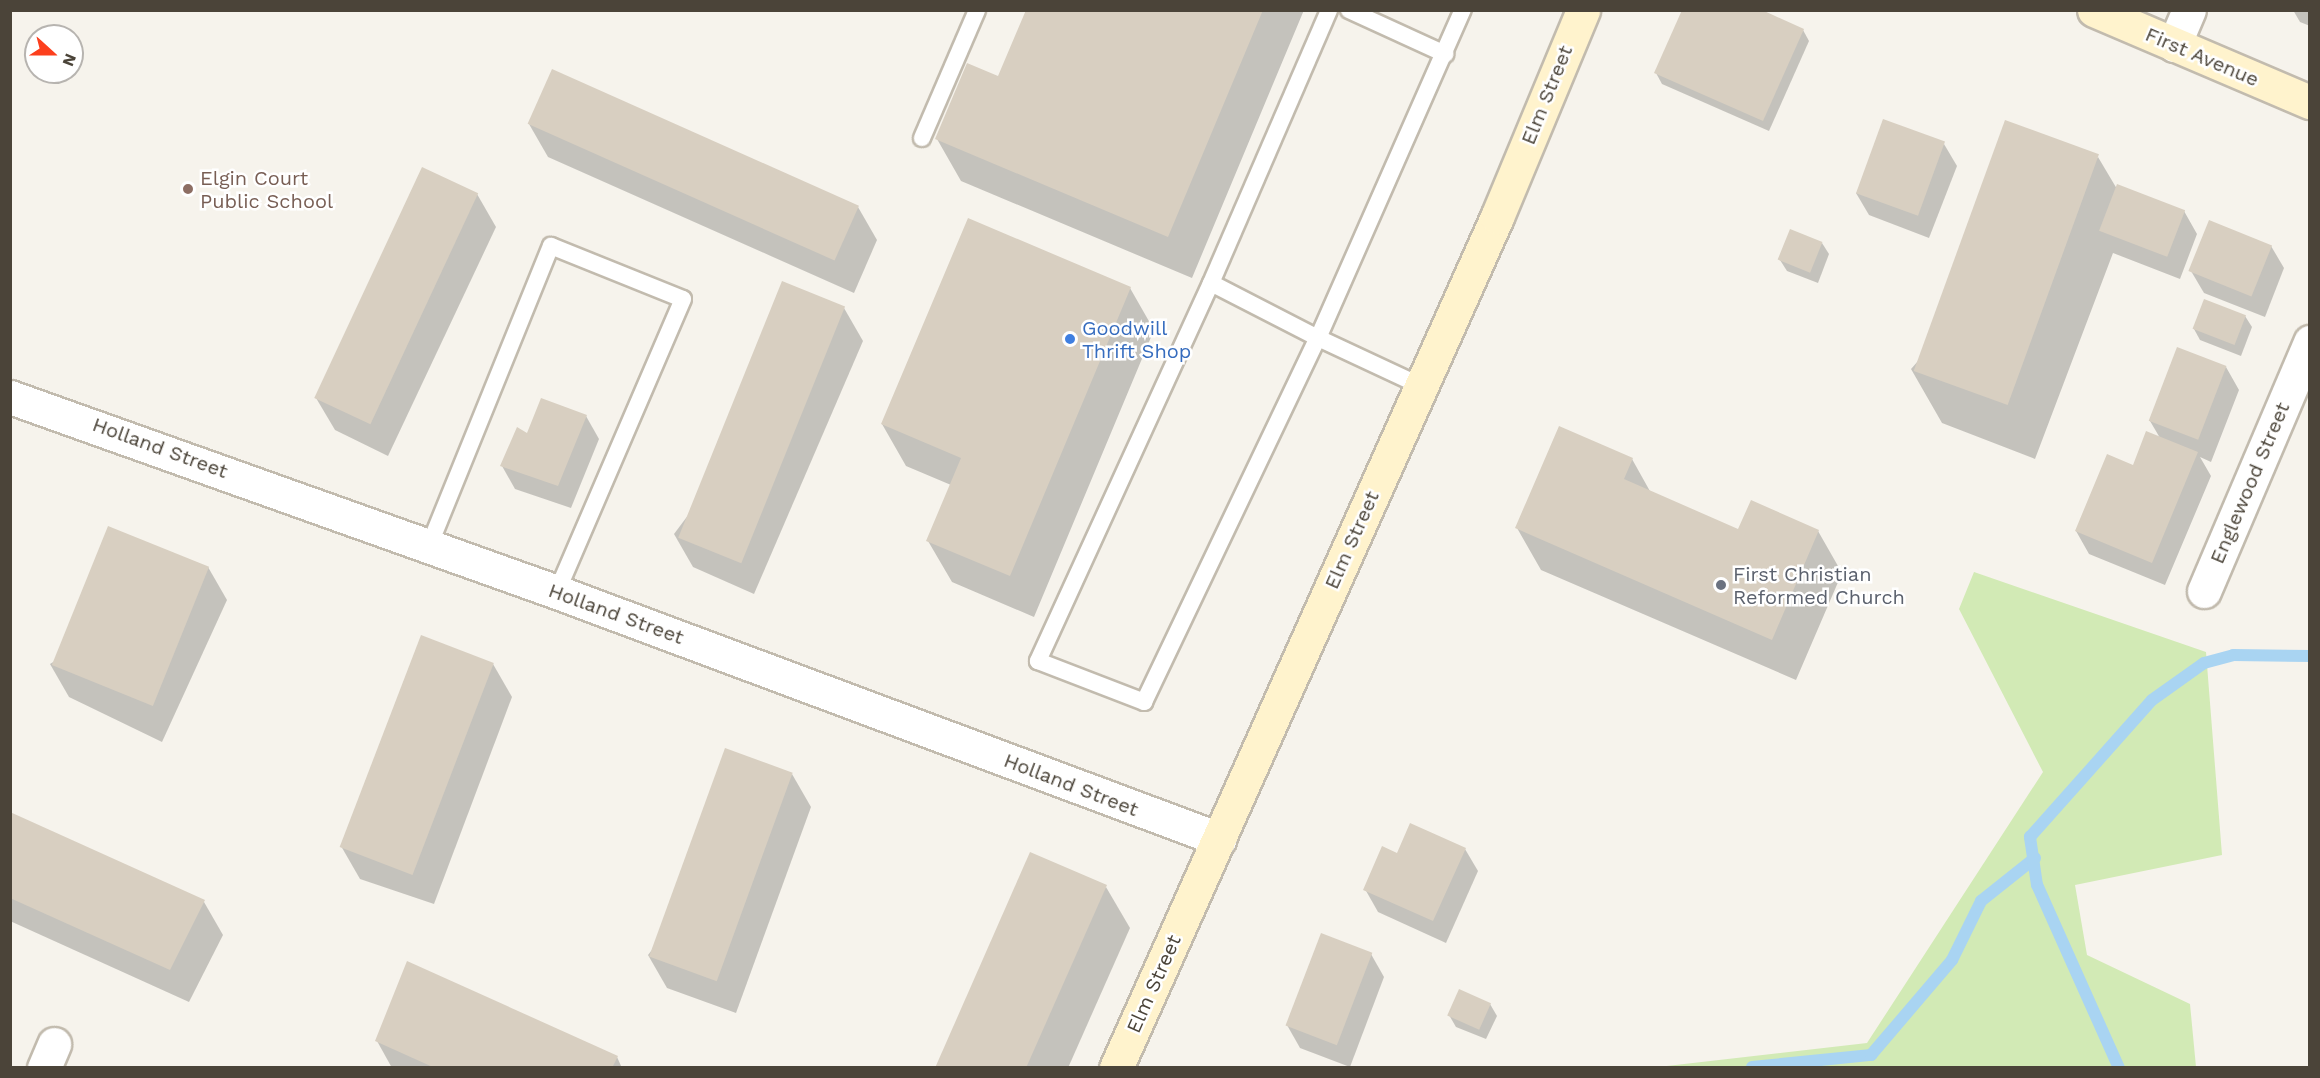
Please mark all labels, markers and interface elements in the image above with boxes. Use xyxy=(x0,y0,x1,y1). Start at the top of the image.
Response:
street label: First Avenue xyxy=(2141,22,2263,92)
north arrow xyxy=(24,24,84,84)
street label: Elm Street xyxy=(1516,42,1578,148)
text: N xyxy=(58,51,80,69)
place label: Elgin Court Public School xyxy=(200,166,333,213)
marker: Elgin Court Public School xyxy=(181,182,195,196)
place label: Goodwill Thrift Shop xyxy=(1082,316,1191,363)
marker: Goodwill Thrift Shop xyxy=(1063,332,1077,346)
street label: Englewood Street xyxy=(2205,399,2295,567)
street label: Holland Street xyxy=(89,412,231,484)
street label: Elm Street xyxy=(1320,487,1384,593)
place label: First Christian Reformed Church xyxy=(1733,562,1905,609)
street label: Holland Street xyxy=(545,578,687,650)
marker: First Christian Reformed Church xyxy=(1714,578,1728,592)
street label: Holland Street xyxy=(1000,748,1142,822)
street label: Elm Street xyxy=(1122,931,1186,1037)

